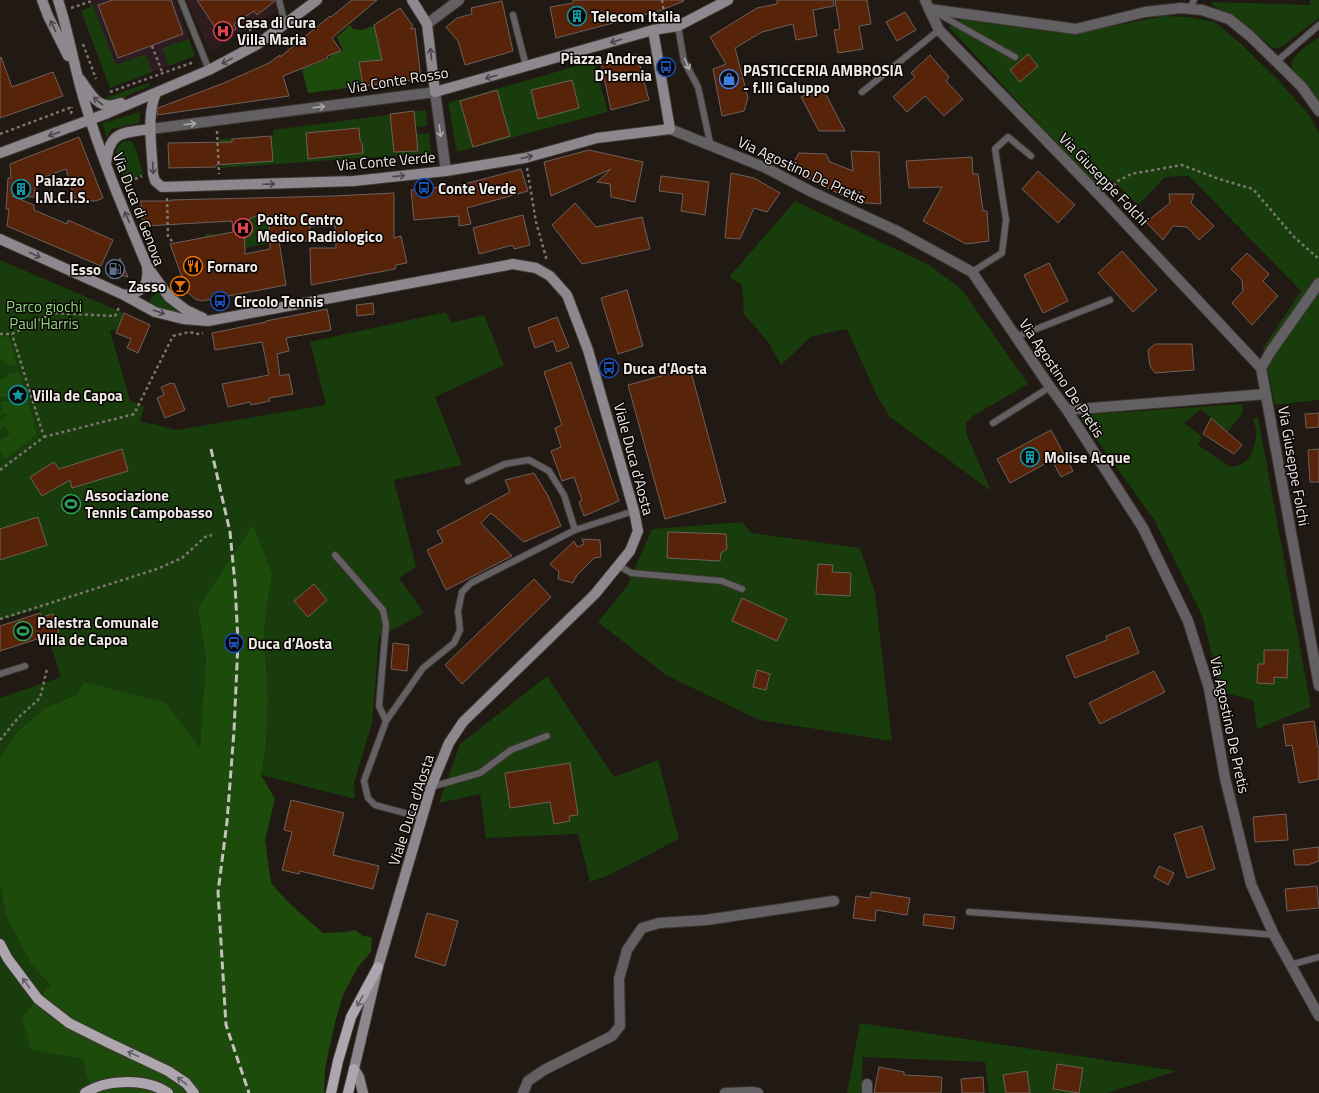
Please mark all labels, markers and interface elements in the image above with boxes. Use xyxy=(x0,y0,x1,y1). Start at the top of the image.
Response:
building icon: Telecom Italia xyxy=(566,5,588,27)
place label: Telecom Italia xyxy=(591,5,681,28)
place label: Casa di Cura Villa Maria xyxy=(237,11,316,51)
one-way arrow xyxy=(49,20,56,32)
hospital icon: Casa di Cura Villa Maria xyxy=(212,20,234,42)
one-way arrow xyxy=(609,38,622,45)
place label: Piazza Andrea D'Isernia xyxy=(561,47,652,87)
one-way arrow xyxy=(427,48,434,61)
bus stop icon: Piazza Andrea D'Isernia xyxy=(655,56,677,78)
one-way arrow xyxy=(221,57,233,65)
one-way arrow xyxy=(683,58,691,70)
place label: PASTICCERIA AMBROSIA - f.lli Galuppo xyxy=(743,59,903,99)
street label: Via Conte Rosso xyxy=(346,61,450,99)
shop icon: PASTICCERIA AMBROSIA - f.lli Galuppo xyxy=(718,68,740,90)
one-way arrow xyxy=(484,73,497,81)
one-way arrow xyxy=(93,96,103,105)
one-way arrow xyxy=(312,104,325,111)
one-way arrow xyxy=(183,120,196,128)
one-way arrow xyxy=(436,124,444,137)
street label: Via Giuseppe Folchi xyxy=(1054,127,1154,231)
one-way arrow xyxy=(48,130,60,138)
street label: Via Agostino De Pretis xyxy=(734,130,870,210)
street label: Via Conte Verde xyxy=(336,145,436,177)
street label: Via Duca di Genova xyxy=(107,149,171,269)
one-way arrow xyxy=(520,153,533,160)
one-way arrow xyxy=(149,161,156,174)
place label: Palazzo I.N.C.I.S. xyxy=(35,169,89,209)
one-way arrow xyxy=(392,172,405,180)
bus stop icon: Conte Verde xyxy=(413,177,435,199)
place label: Conte Verde xyxy=(438,177,517,200)
building icon: Palazzo I.N.C.I.S. xyxy=(10,178,32,200)
one-way arrow xyxy=(262,180,275,188)
place label: Potito Centro Medico Radiologico xyxy=(257,208,383,248)
one-way arrow xyxy=(122,211,130,223)
hospital icon: Potito Centro Medico Radiologico xyxy=(232,217,254,239)
one-way arrow xyxy=(29,252,41,259)
restaurant icon: Fornaro xyxy=(182,255,204,277)
place label: Fornaro xyxy=(207,255,258,278)
place label: Esso xyxy=(71,258,101,281)
fuel station icon: Esso xyxy=(104,258,126,280)
place label: Zasso xyxy=(128,275,166,298)
bar icon: Zasso xyxy=(169,275,191,297)
bus stop icon: Circolo Tennis xyxy=(209,290,231,312)
place label: Circolo Tennis xyxy=(234,290,324,313)
park label: Parco giochi Paul Harris xyxy=(6,295,82,335)
one-way arrow xyxy=(152,309,164,317)
street label: Via Agostino De Pretis xyxy=(1013,314,1111,442)
bus stop icon: Duca d'Aosta xyxy=(598,357,620,379)
place label: Duca d'Aosta xyxy=(623,357,707,380)
place icon: Villa de Capoa xyxy=(7,384,29,406)
place label: Villa de Capoa xyxy=(32,384,123,407)
street label: Viale Duca d'Aosta xyxy=(608,400,660,518)
street label: Via Giuseppe Folchi xyxy=(1272,404,1316,528)
building icon: Molise Acque xyxy=(1019,446,1041,468)
place label: Molise Acque xyxy=(1044,446,1131,469)
place label: Associazione Tennis Campobasso xyxy=(85,484,213,524)
sports icon: Associazione Tennis Campobasso xyxy=(60,493,82,515)
place label: Palestra Comunale Villa de Capoa xyxy=(37,611,159,651)
sports icon: Palestra Comunale Villa de Capoa xyxy=(12,620,34,642)
station icon: Duca d’Aosta xyxy=(223,632,245,654)
place label: Duca d’Aosta xyxy=(248,632,332,655)
street label: Via Agostino De Pretis xyxy=(1204,654,1256,796)
street label: Viale Duca d'Aosta xyxy=(382,751,440,869)
one-way arrow xyxy=(22,978,30,989)
one-way arrow xyxy=(355,995,363,1007)
one-way arrow xyxy=(127,1050,139,1057)
one-way arrow xyxy=(177,1077,188,1085)

